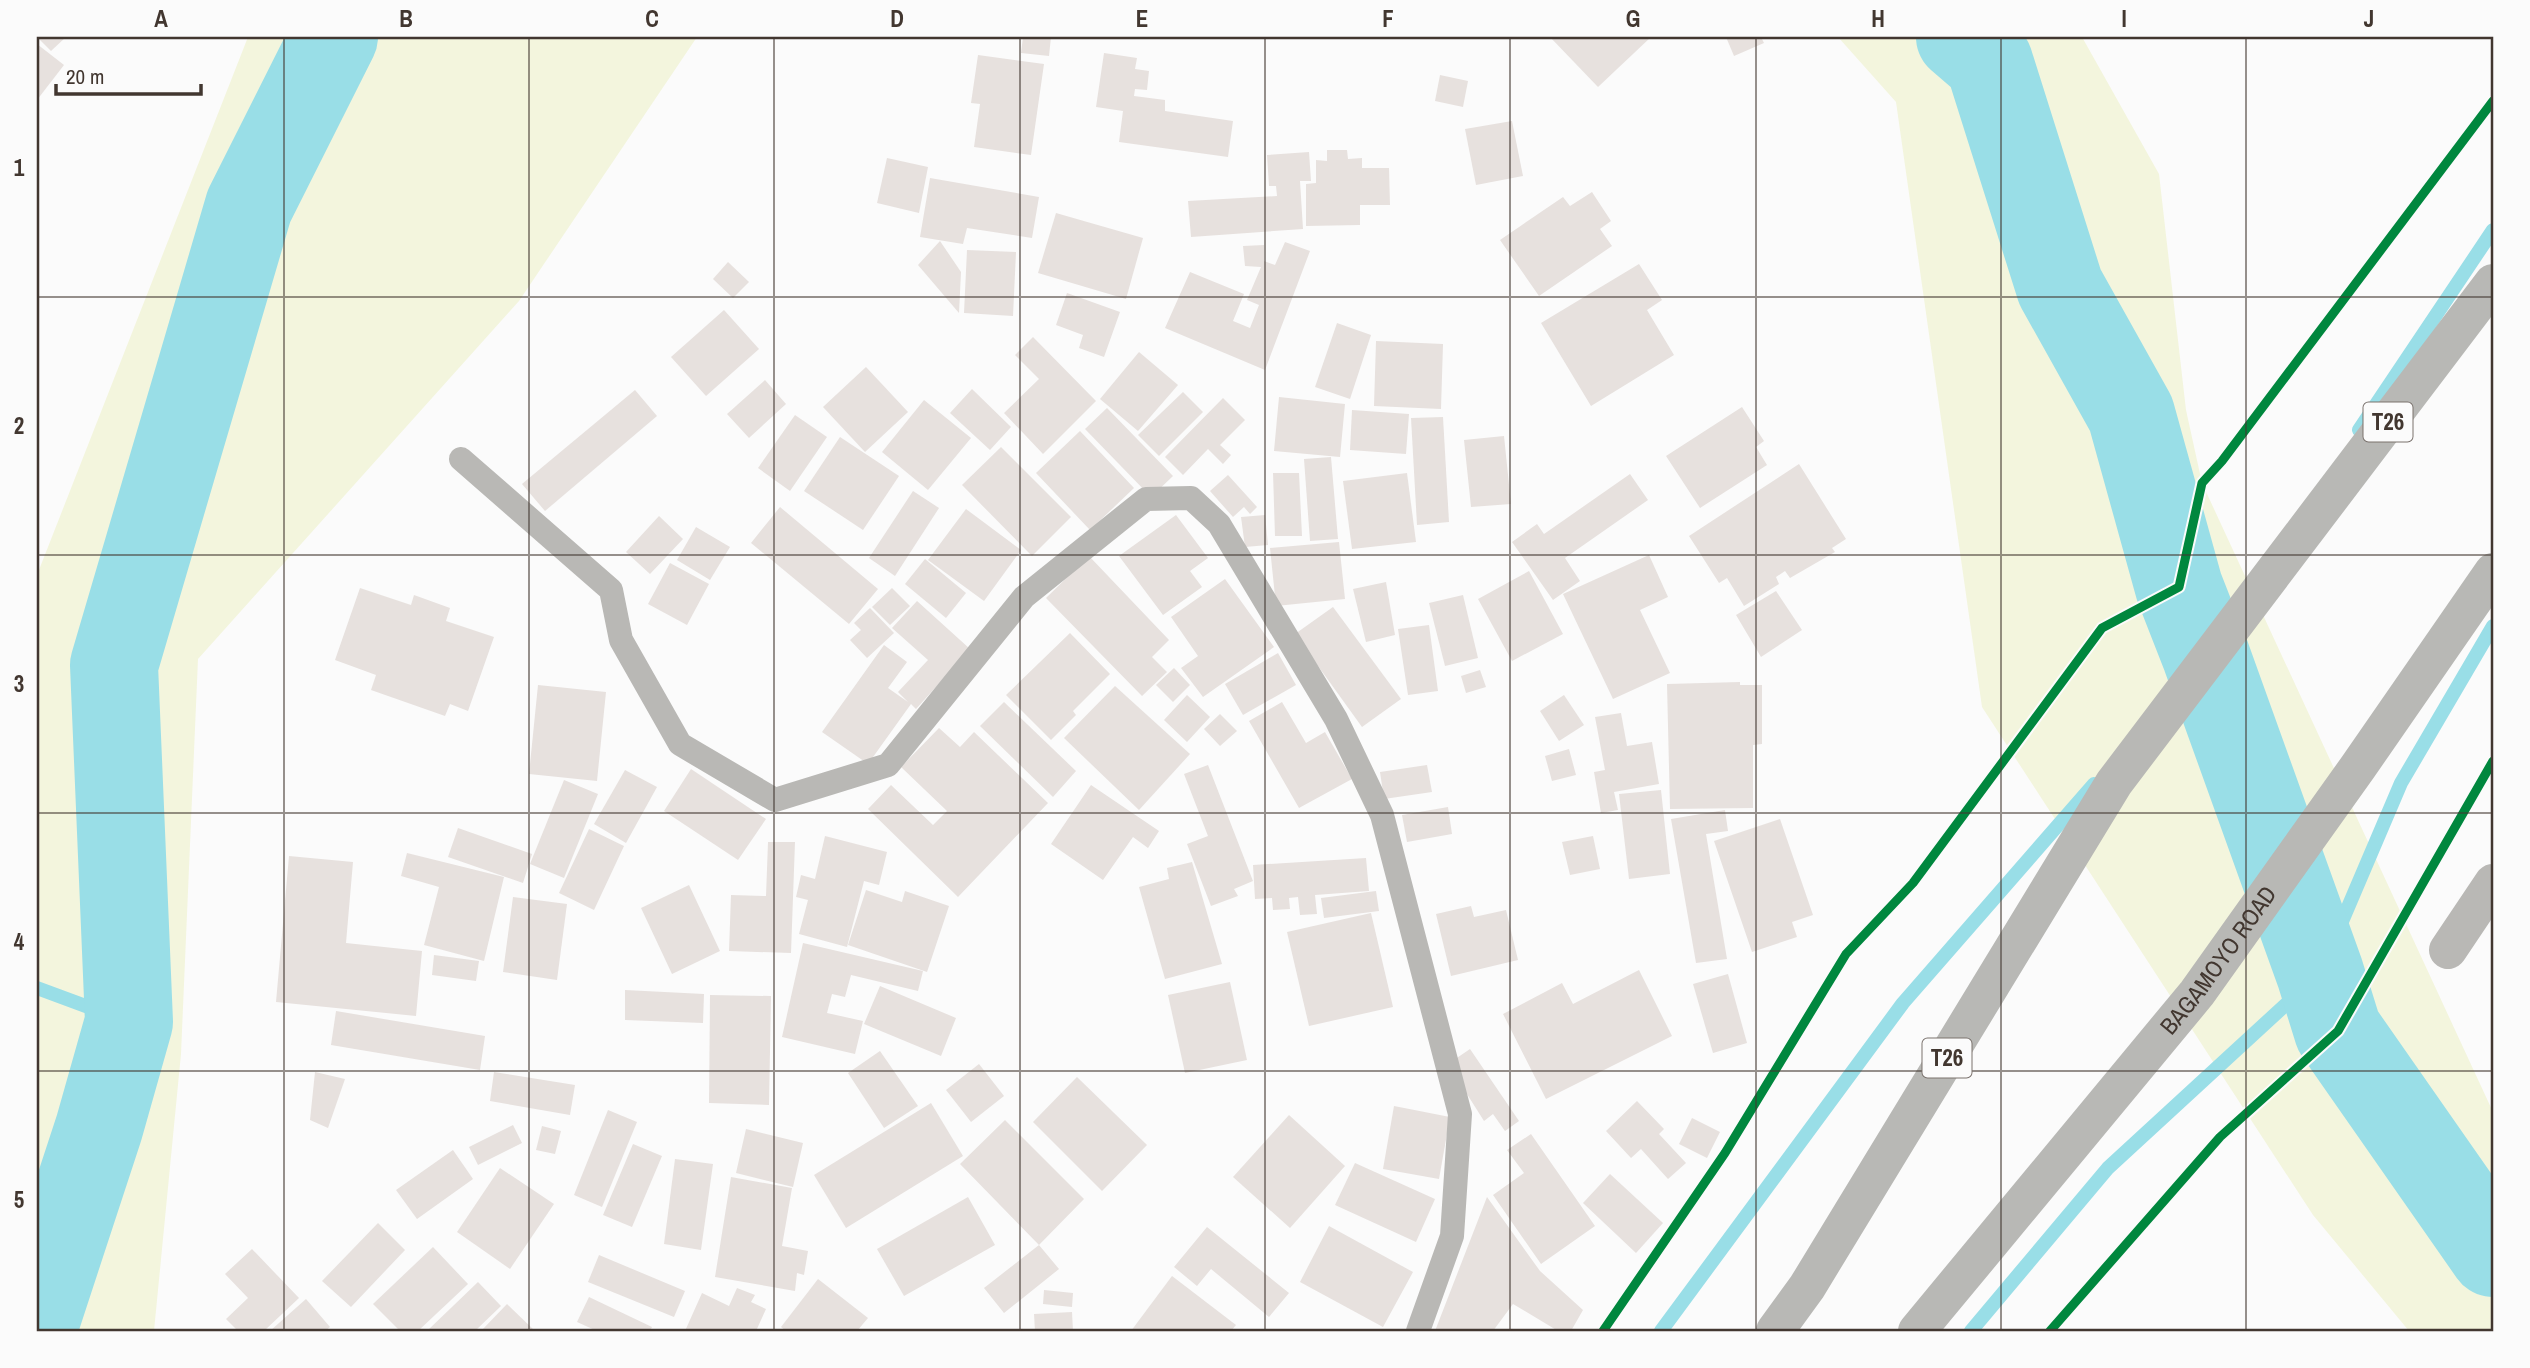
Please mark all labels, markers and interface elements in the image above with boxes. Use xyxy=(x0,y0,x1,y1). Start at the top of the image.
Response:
text: A xyxy=(154,3,168,34)
text: B xyxy=(399,3,413,34)
text: C xyxy=(645,3,659,34)
text: D xyxy=(890,3,904,34)
text: E xyxy=(1136,3,1148,34)
text: F xyxy=(1382,3,1394,34)
text: G xyxy=(1626,3,1640,34)
text: H xyxy=(1871,3,1885,34)
text: I xyxy=(2121,3,2127,34)
text: J xyxy=(2364,3,2374,34)
scale bar xyxy=(56,52,201,96)
text: 20 m xyxy=(66,62,104,91)
text: 1 xyxy=(14,152,25,183)
road number: T26 xyxy=(2364,402,2412,442)
text: 2 xyxy=(14,410,24,441)
text: 3 xyxy=(14,668,24,699)
street label: BAGAMOYO ROAD xyxy=(2152,879,2283,1041)
text: 4 xyxy=(14,926,25,957)
road number: T26 xyxy=(1923,1038,1972,1078)
text: 5 xyxy=(14,1184,24,1215)

